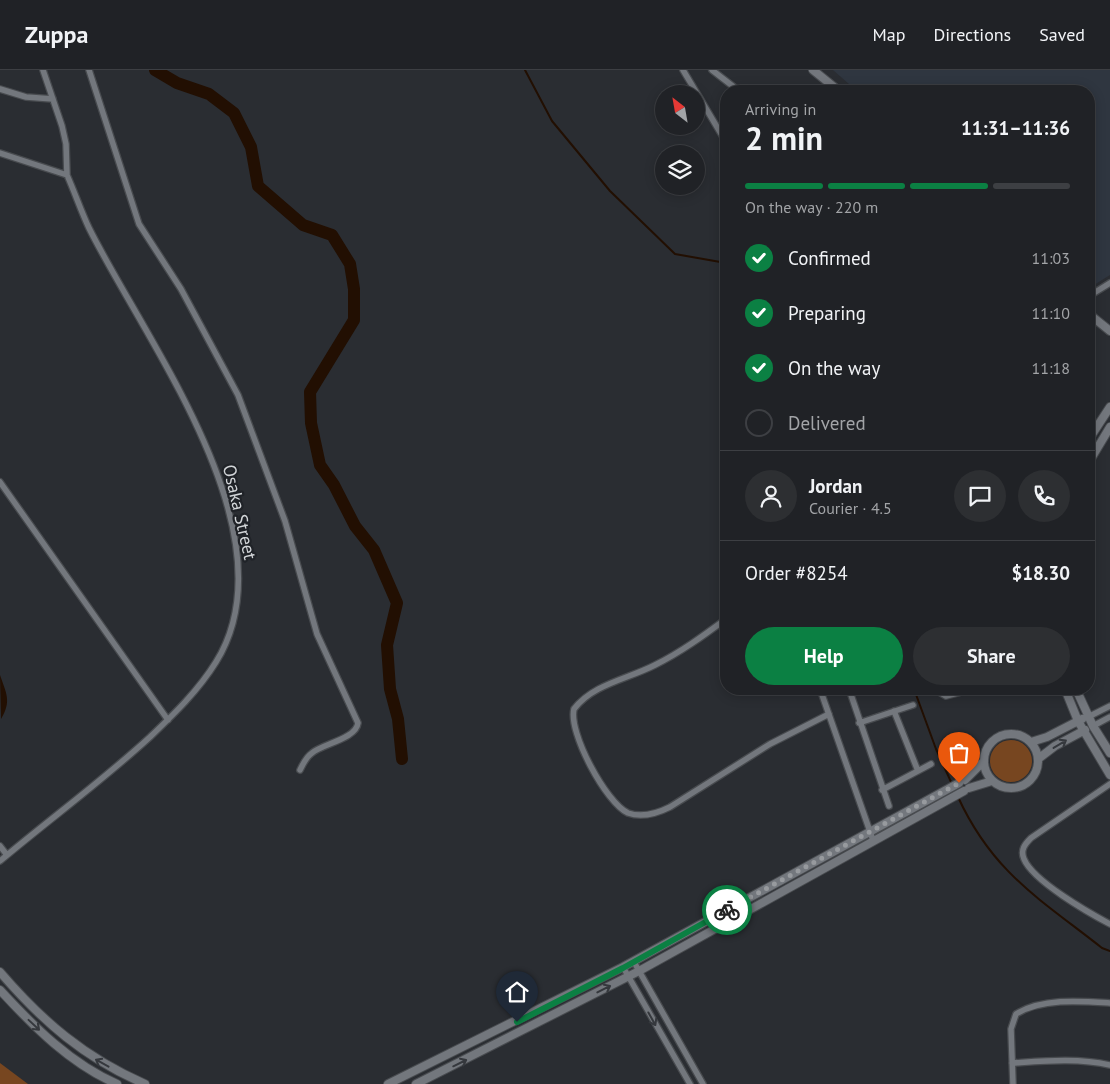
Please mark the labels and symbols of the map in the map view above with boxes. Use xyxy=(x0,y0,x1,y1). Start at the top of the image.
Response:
north arrow xyxy=(655,85,705,135)
street label: Osaka Street xyxy=(218,462,262,562)
pin xyxy=(938,732,980,783)
one-way arrow xyxy=(1052,738,1066,748)
courier xyxy=(702,885,752,935)
pin xyxy=(496,971,538,1022)
one-way arrow xyxy=(596,984,611,993)
one-way arrow xyxy=(647,1011,657,1026)
one-way arrow xyxy=(28,1019,41,1031)
one-way arrow xyxy=(94,1058,109,1068)
one-way arrow xyxy=(452,1058,467,1067)

